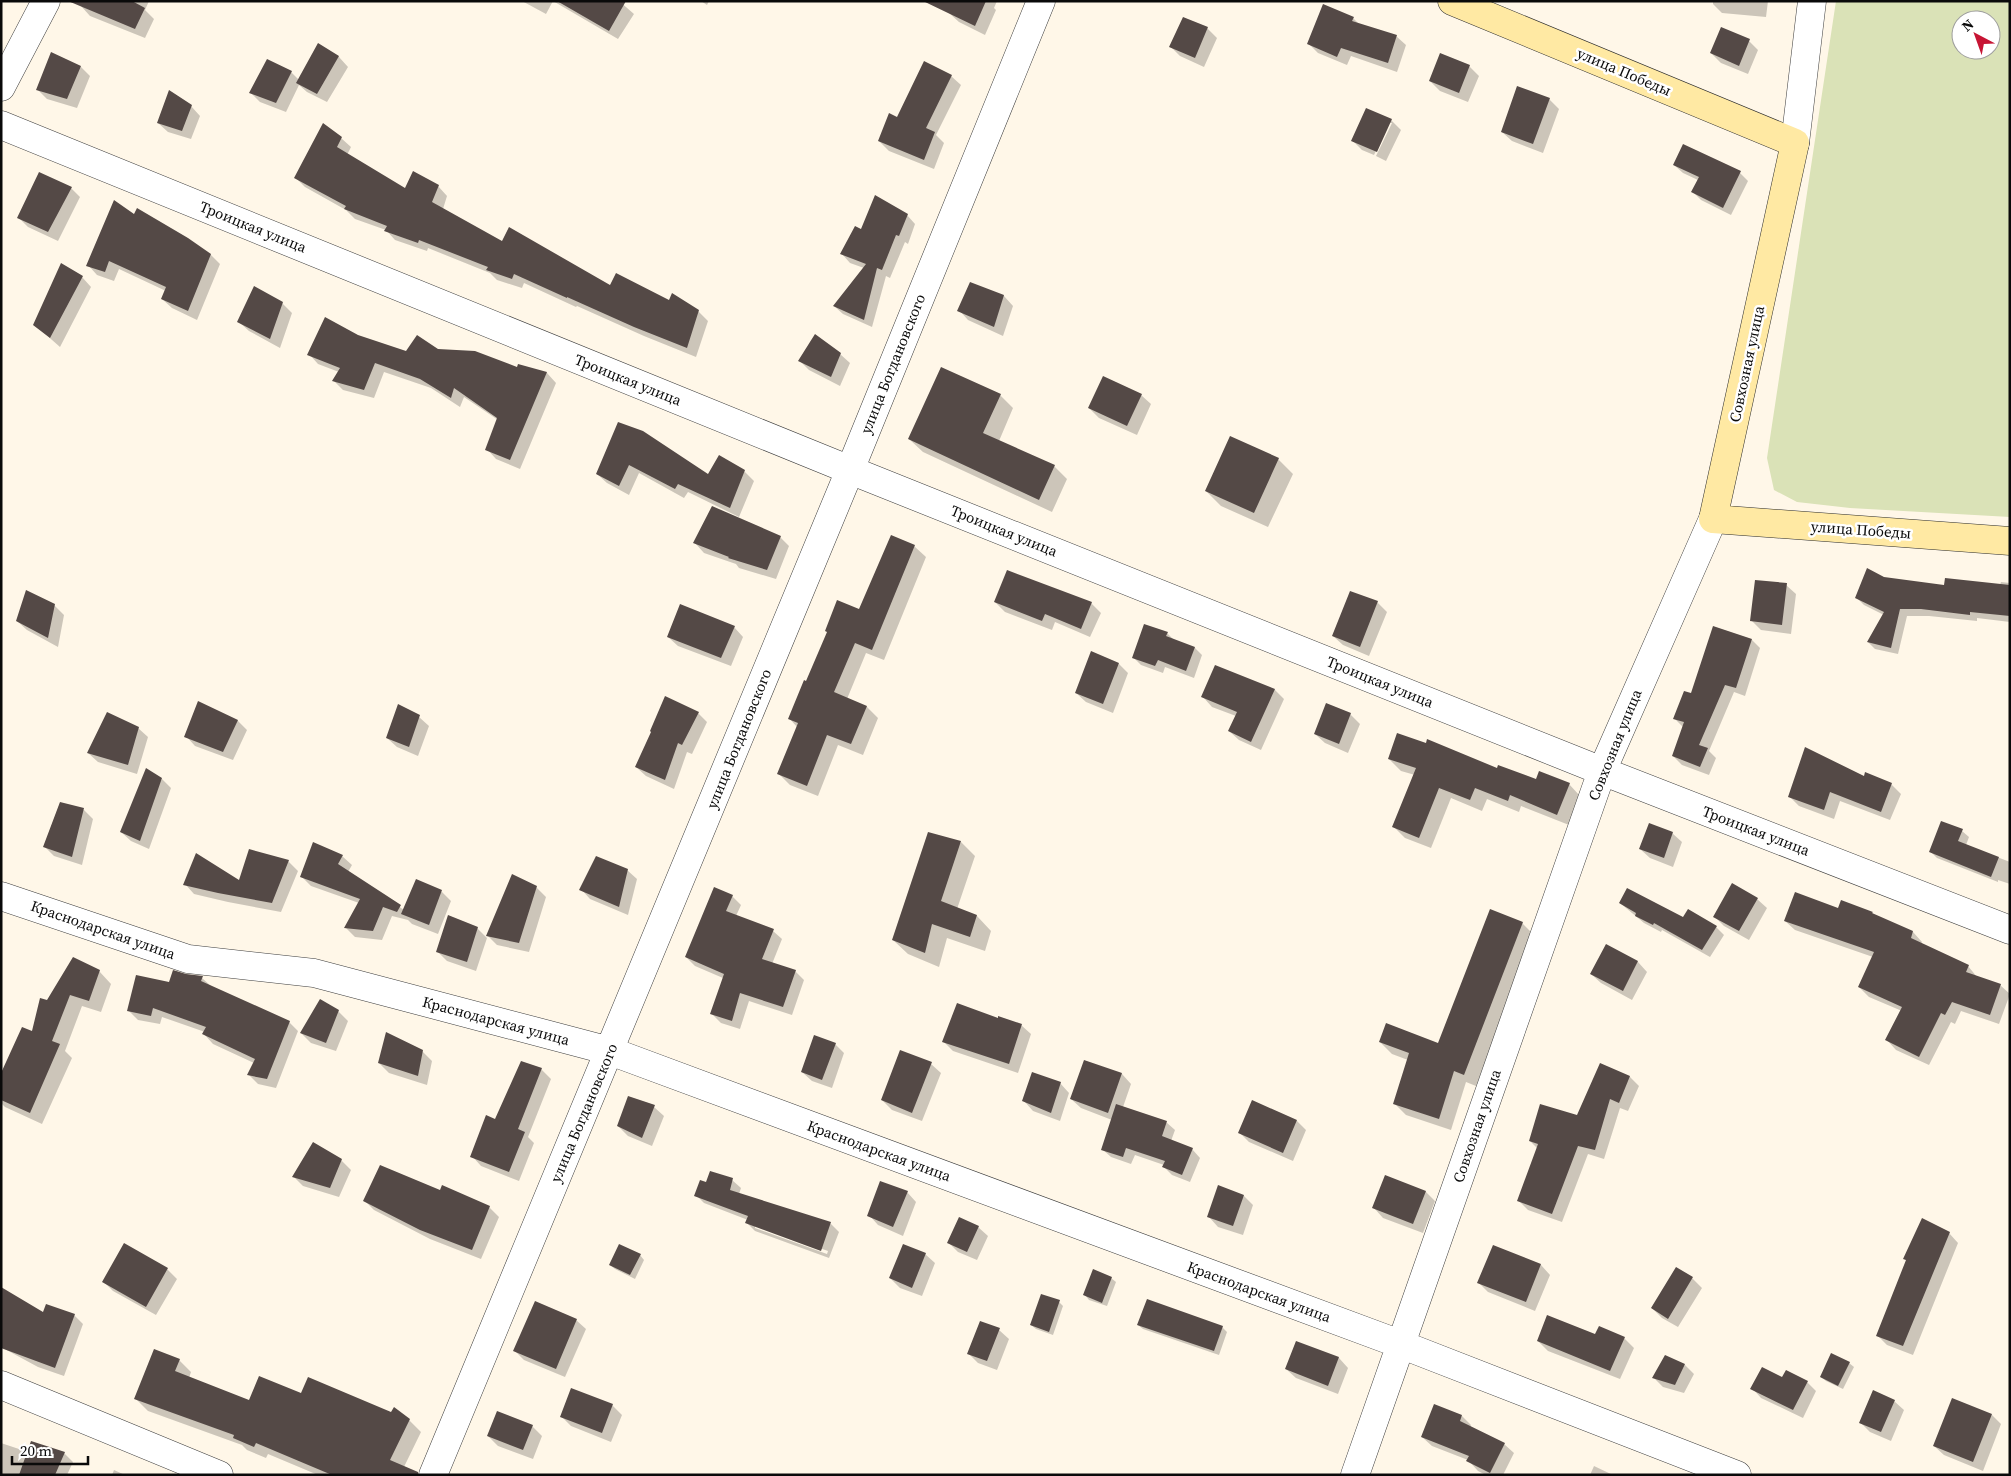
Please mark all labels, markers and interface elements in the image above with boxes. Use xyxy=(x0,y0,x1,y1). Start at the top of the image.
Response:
north arrow xyxy=(1951,10,2001,60)
text: N xyxy=(1957,14,1978,36)
street label: улица Победы xyxy=(1574,42,1675,101)
street label: Троицкая улица xyxy=(197,196,310,258)
street label: улица Богдановского xyxy=(855,291,930,437)
street label: Совхозная улица xyxy=(1724,303,1769,424)
street label: Троицкая улица xyxy=(572,349,685,411)
street label: Троицкая улица xyxy=(948,500,1061,562)
street label: улица Победы xyxy=(1810,516,1912,543)
street label: Троицкая улица xyxy=(1324,651,1437,713)
street label: улица Богдановского xyxy=(701,666,776,812)
street label: Совхозная улица xyxy=(1583,686,1647,804)
street label: Троицкая улица xyxy=(1699,800,1813,861)
street label: Краснодарская улица xyxy=(28,895,179,964)
street label: Краснодарская улица xyxy=(420,991,572,1050)
street label: улица Богдановского xyxy=(545,1040,622,1186)
street label: Совхозная улица xyxy=(1447,1066,1506,1185)
street label: Краснодарская улица xyxy=(804,1115,954,1186)
street label: Краснодарская улица xyxy=(1184,1256,1334,1327)
scale bar xyxy=(12,1434,89,1466)
text: 20 m xyxy=(20,1440,52,1461)

